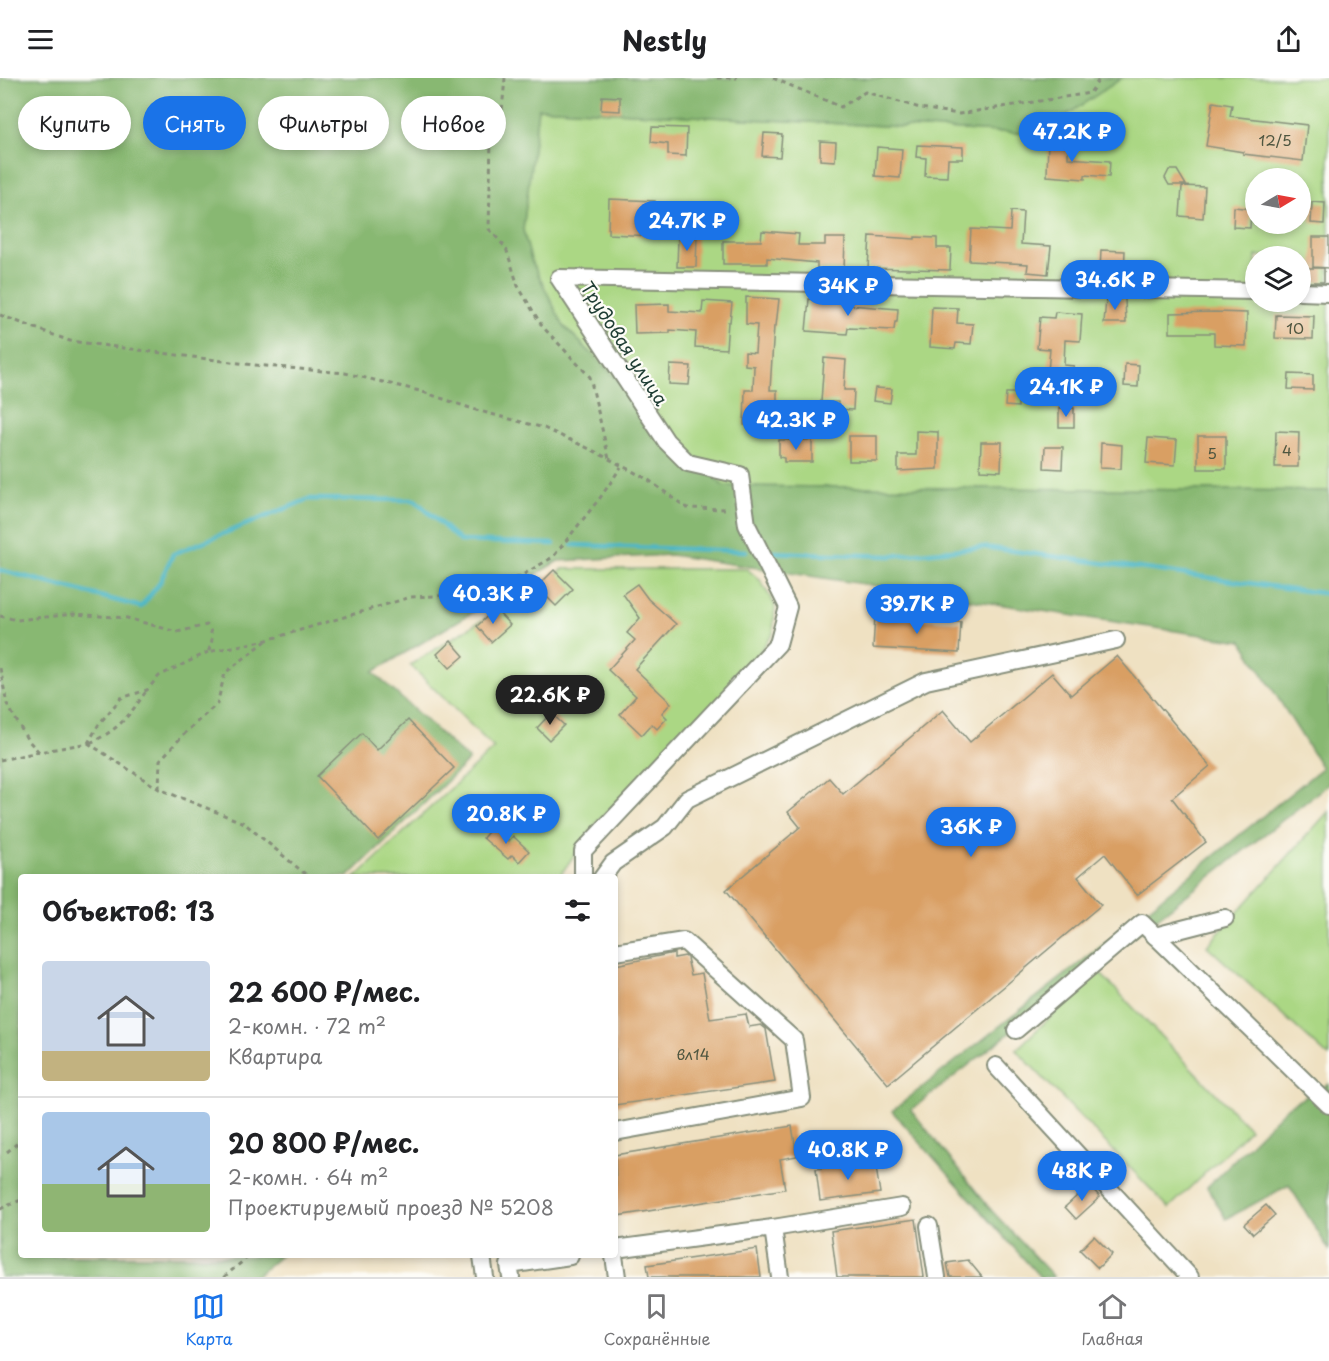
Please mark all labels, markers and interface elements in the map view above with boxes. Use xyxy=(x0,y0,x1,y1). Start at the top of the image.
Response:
text: Nestly xyxy=(622,19,707,60)
icon: menu xyxy=(24,23,57,56)
icon: share xyxy=(1272,23,1305,56)
chip: Купить xyxy=(18,96,131,150)
chip: Снять xyxy=(143,96,246,150)
chip: Фильтры xyxy=(258,96,389,150)
chip: Новое xyxy=(401,96,506,150)
pin: 47.2K ₽ xyxy=(1017,112,1127,163)
text: 47.2K ₽ xyxy=(1033,116,1111,146)
house number: 12/5 xyxy=(1258,128,1292,151)
north arrow xyxy=(1245,168,1311,234)
map controls xyxy=(1245,168,1311,312)
pin: 24.7K ₽ xyxy=(632,201,742,252)
text: 24.7K ₽ xyxy=(648,205,726,235)
button: layers xyxy=(1245,246,1311,312)
pin: 34.6K ₽ xyxy=(1060,260,1170,311)
text: 34.6K ₽ xyxy=(1075,264,1155,294)
pin: 34K ₽ xyxy=(806,266,890,317)
text: 34K ₽ xyxy=(818,270,878,300)
street label: Трудовая улица xyxy=(575,276,676,411)
house number: 10 xyxy=(1286,316,1304,339)
pin: 24.1K ₽ xyxy=(1011,367,1121,418)
text: 24.1K ₽ xyxy=(1029,371,1103,401)
pin: 42.3K ₽ xyxy=(741,400,851,451)
text: 42.3K ₽ xyxy=(756,404,836,434)
house number: 4 xyxy=(1282,438,1292,461)
house number: 5 xyxy=(1207,441,1217,464)
pin: 40.3K ₽ xyxy=(438,574,548,625)
text: 40.3K ₽ xyxy=(453,578,533,608)
pin: 39.7K ₽ xyxy=(862,584,972,635)
text: 39.7K ₽ xyxy=(880,588,954,618)
pin: 22.6K ₽ xyxy=(495,675,605,726)
text: 22.6K ₽ xyxy=(510,679,590,709)
pin: 20.8K ₽ xyxy=(451,794,561,845)
text: 20.8K ₽ xyxy=(466,798,546,828)
pin: 36K ₽ xyxy=(929,807,1013,858)
text: 36K ₽ xyxy=(940,811,1002,841)
text: Объектов: 13 xyxy=(42,891,215,930)
icon: filters xyxy=(561,894,594,927)
text: 22 600 ₽/мес. xyxy=(228,972,420,1011)
icon: home xyxy=(90,985,162,1057)
text: 2-комн. · 72 m² xyxy=(228,1011,386,1041)
text: Квартира xyxy=(228,1041,322,1071)
house number: вл14 xyxy=(676,1042,710,1065)
text: 20 800 ₽/мес. xyxy=(228,1123,420,1162)
pin: 40.8K ₽ xyxy=(793,1130,903,1181)
text: 40.8K ₽ xyxy=(808,1134,888,1164)
icon: home xyxy=(90,1136,162,1208)
pin: 48K ₽ xyxy=(1040,1151,1124,1202)
text: 48K ₽ xyxy=(1052,1155,1112,1185)
text: 2-комн. · 64 m² xyxy=(228,1162,388,1192)
text: Проектируемый проезд № 5208 xyxy=(228,1192,554,1222)
tab: Карта xyxy=(186,1290,232,1350)
tab: Сохранённые xyxy=(604,1290,710,1350)
tab: Главная xyxy=(1082,1290,1143,1350)

